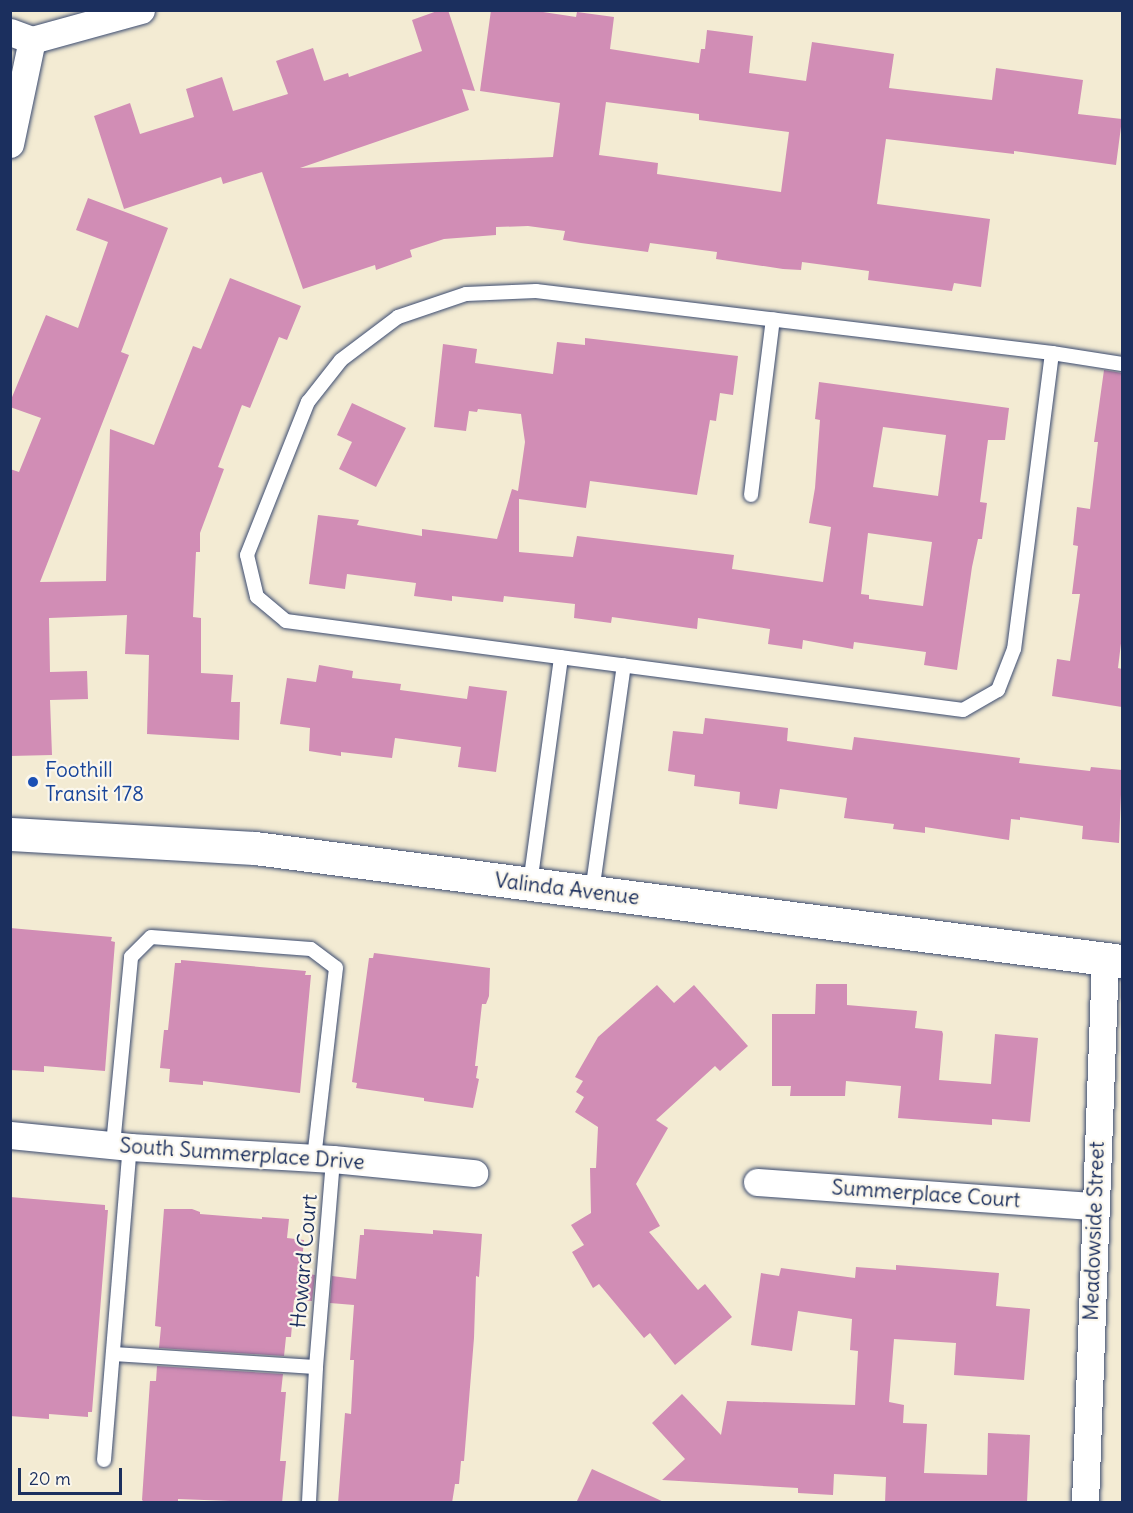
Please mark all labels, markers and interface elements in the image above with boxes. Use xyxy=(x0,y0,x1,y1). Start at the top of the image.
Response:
place label: Foothill Transit 178 xyxy=(45,757,144,807)
marker: Foothill Transit 178 xyxy=(26,775,40,789)
street label: Valinda Avenue xyxy=(493,868,641,910)
street label: South Summerplace Drive xyxy=(119,1133,365,1175)
street label: Meadowside Street xyxy=(1078,1141,1110,1321)
street label: Summerplace Court xyxy=(831,1175,1021,1213)
street label: Howard Court xyxy=(286,1193,322,1329)
scale bar xyxy=(21,1456,124,1494)
text: 20 m xyxy=(29,1467,71,1490)

